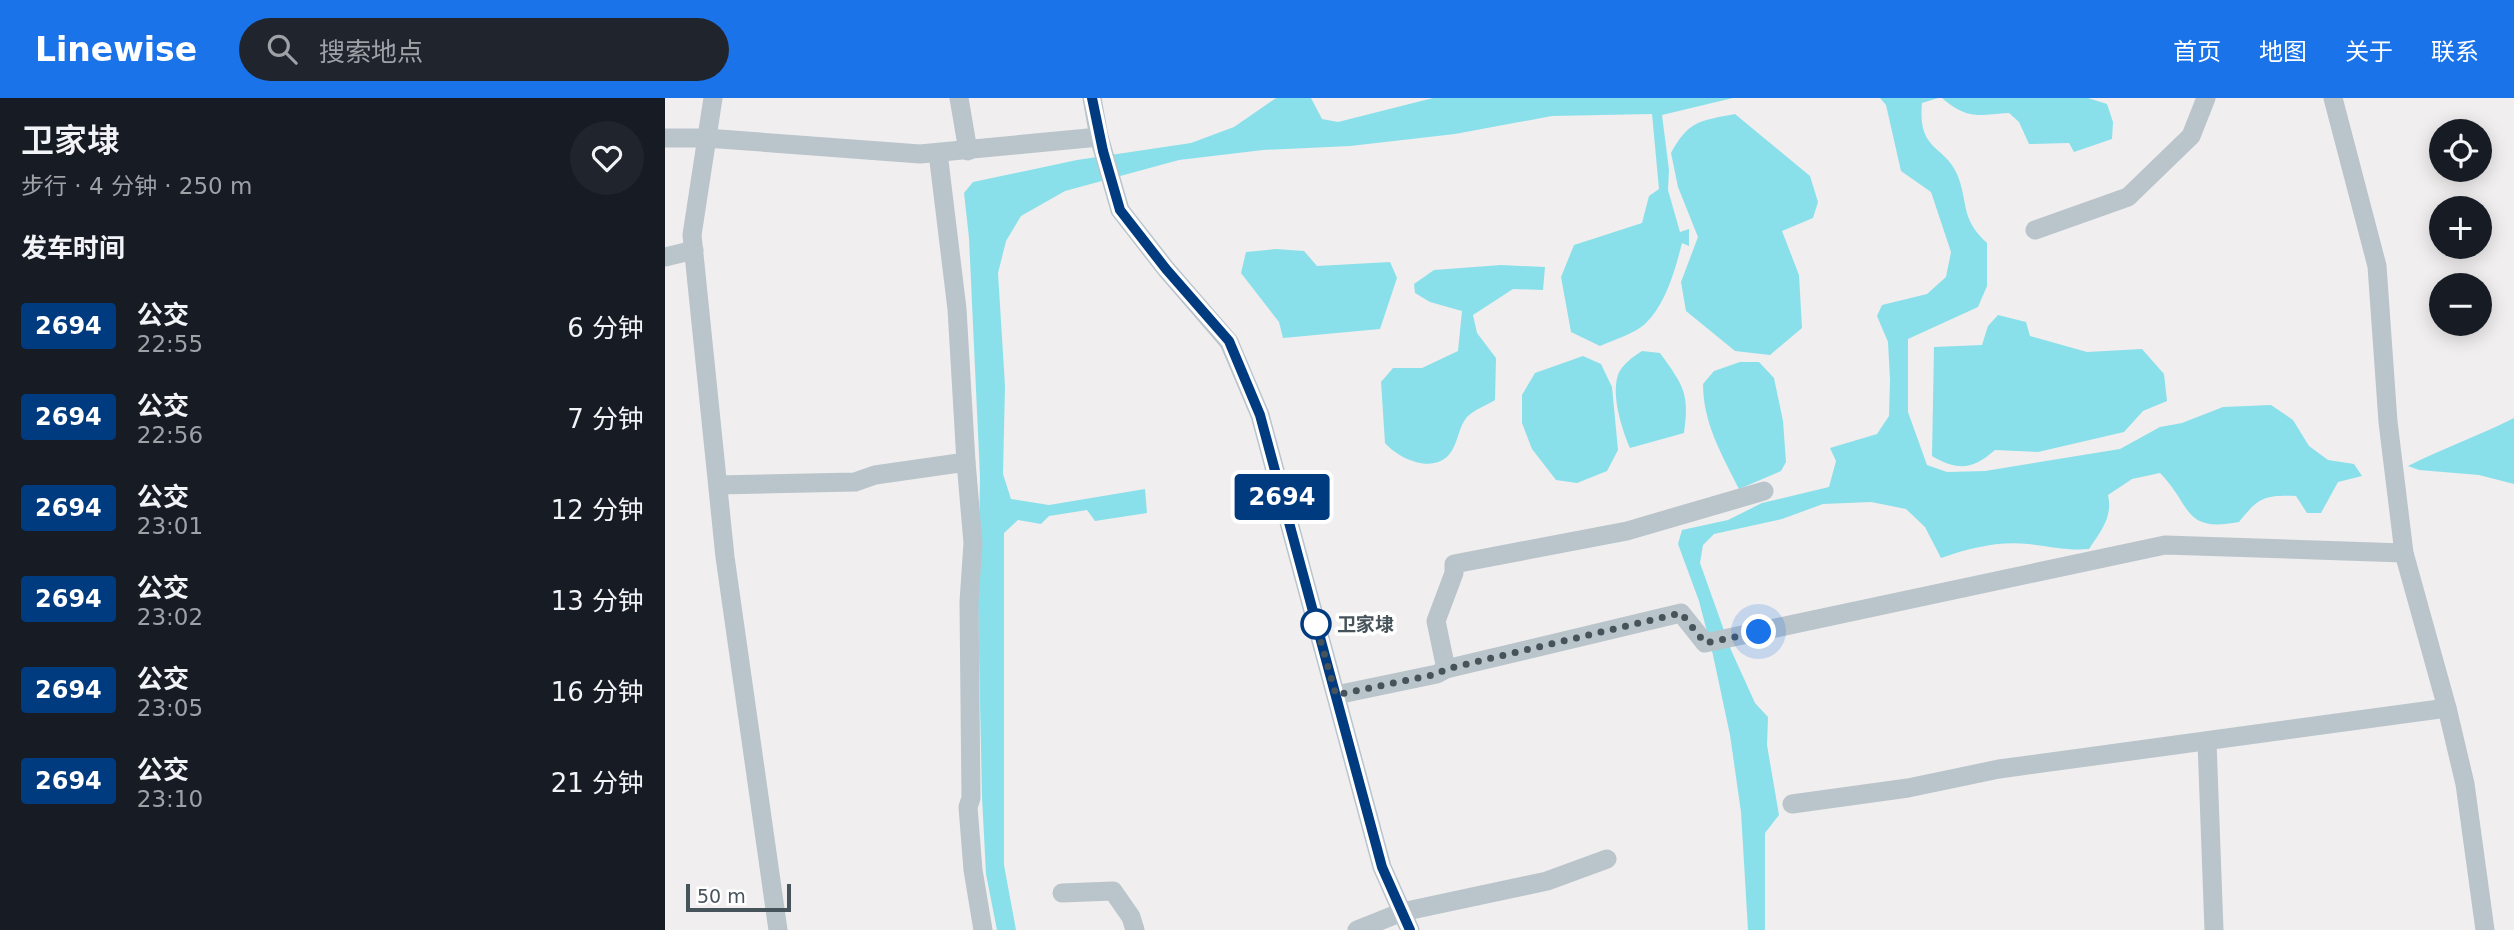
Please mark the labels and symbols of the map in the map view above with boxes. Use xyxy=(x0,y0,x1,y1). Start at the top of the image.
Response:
line badge: 2694 xyxy=(1233,474,1331,520)
marker: 卫家埭 xyxy=(1301,609,1331,639)
place label: 卫家埭 xyxy=(1337,613,1394,635)
your location xyxy=(1741,614,1776,649)
scale bar xyxy=(686,881,791,913)

